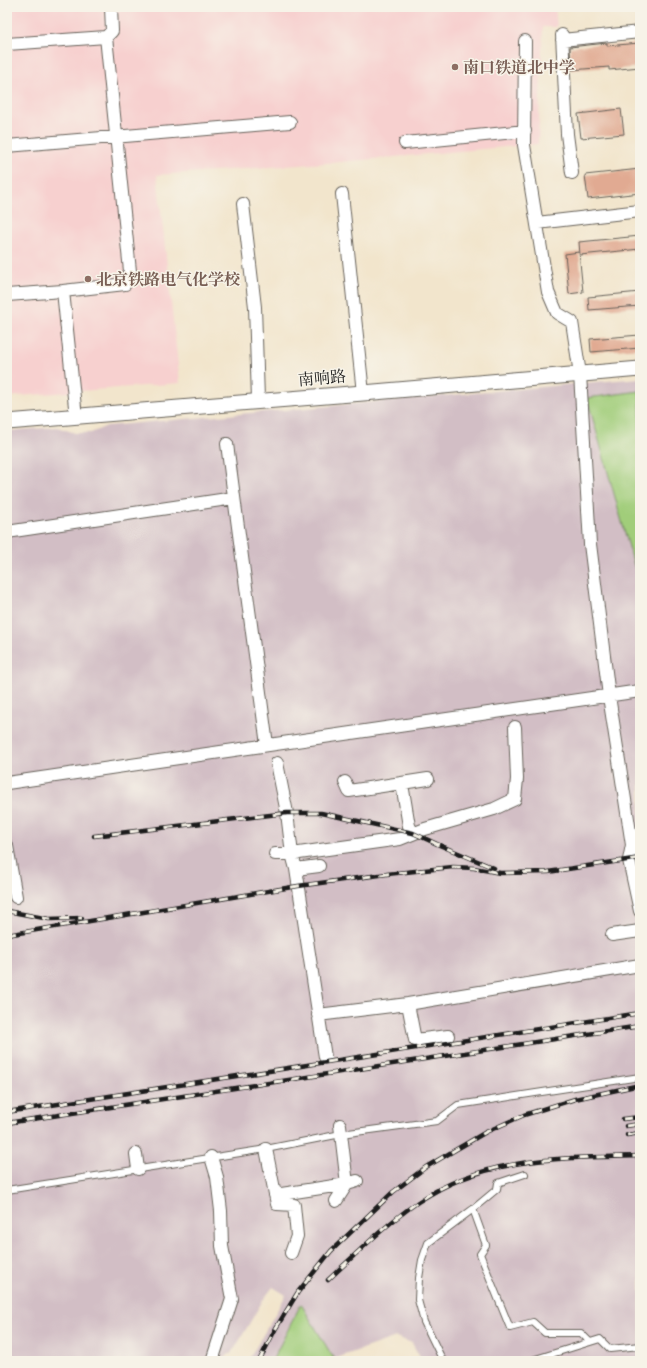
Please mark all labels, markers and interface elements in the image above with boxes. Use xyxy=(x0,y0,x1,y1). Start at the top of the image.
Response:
place label: 南口铁道北中学 xyxy=(463,58,575,77)
marker: 南口铁道北中学 xyxy=(450,62,460,72)
place label: 北京铁路电气化学校 xyxy=(96,270,240,289)
marker: 北京铁路电气化学校 xyxy=(83,274,93,284)
street label: 南响路 xyxy=(297,366,347,390)

